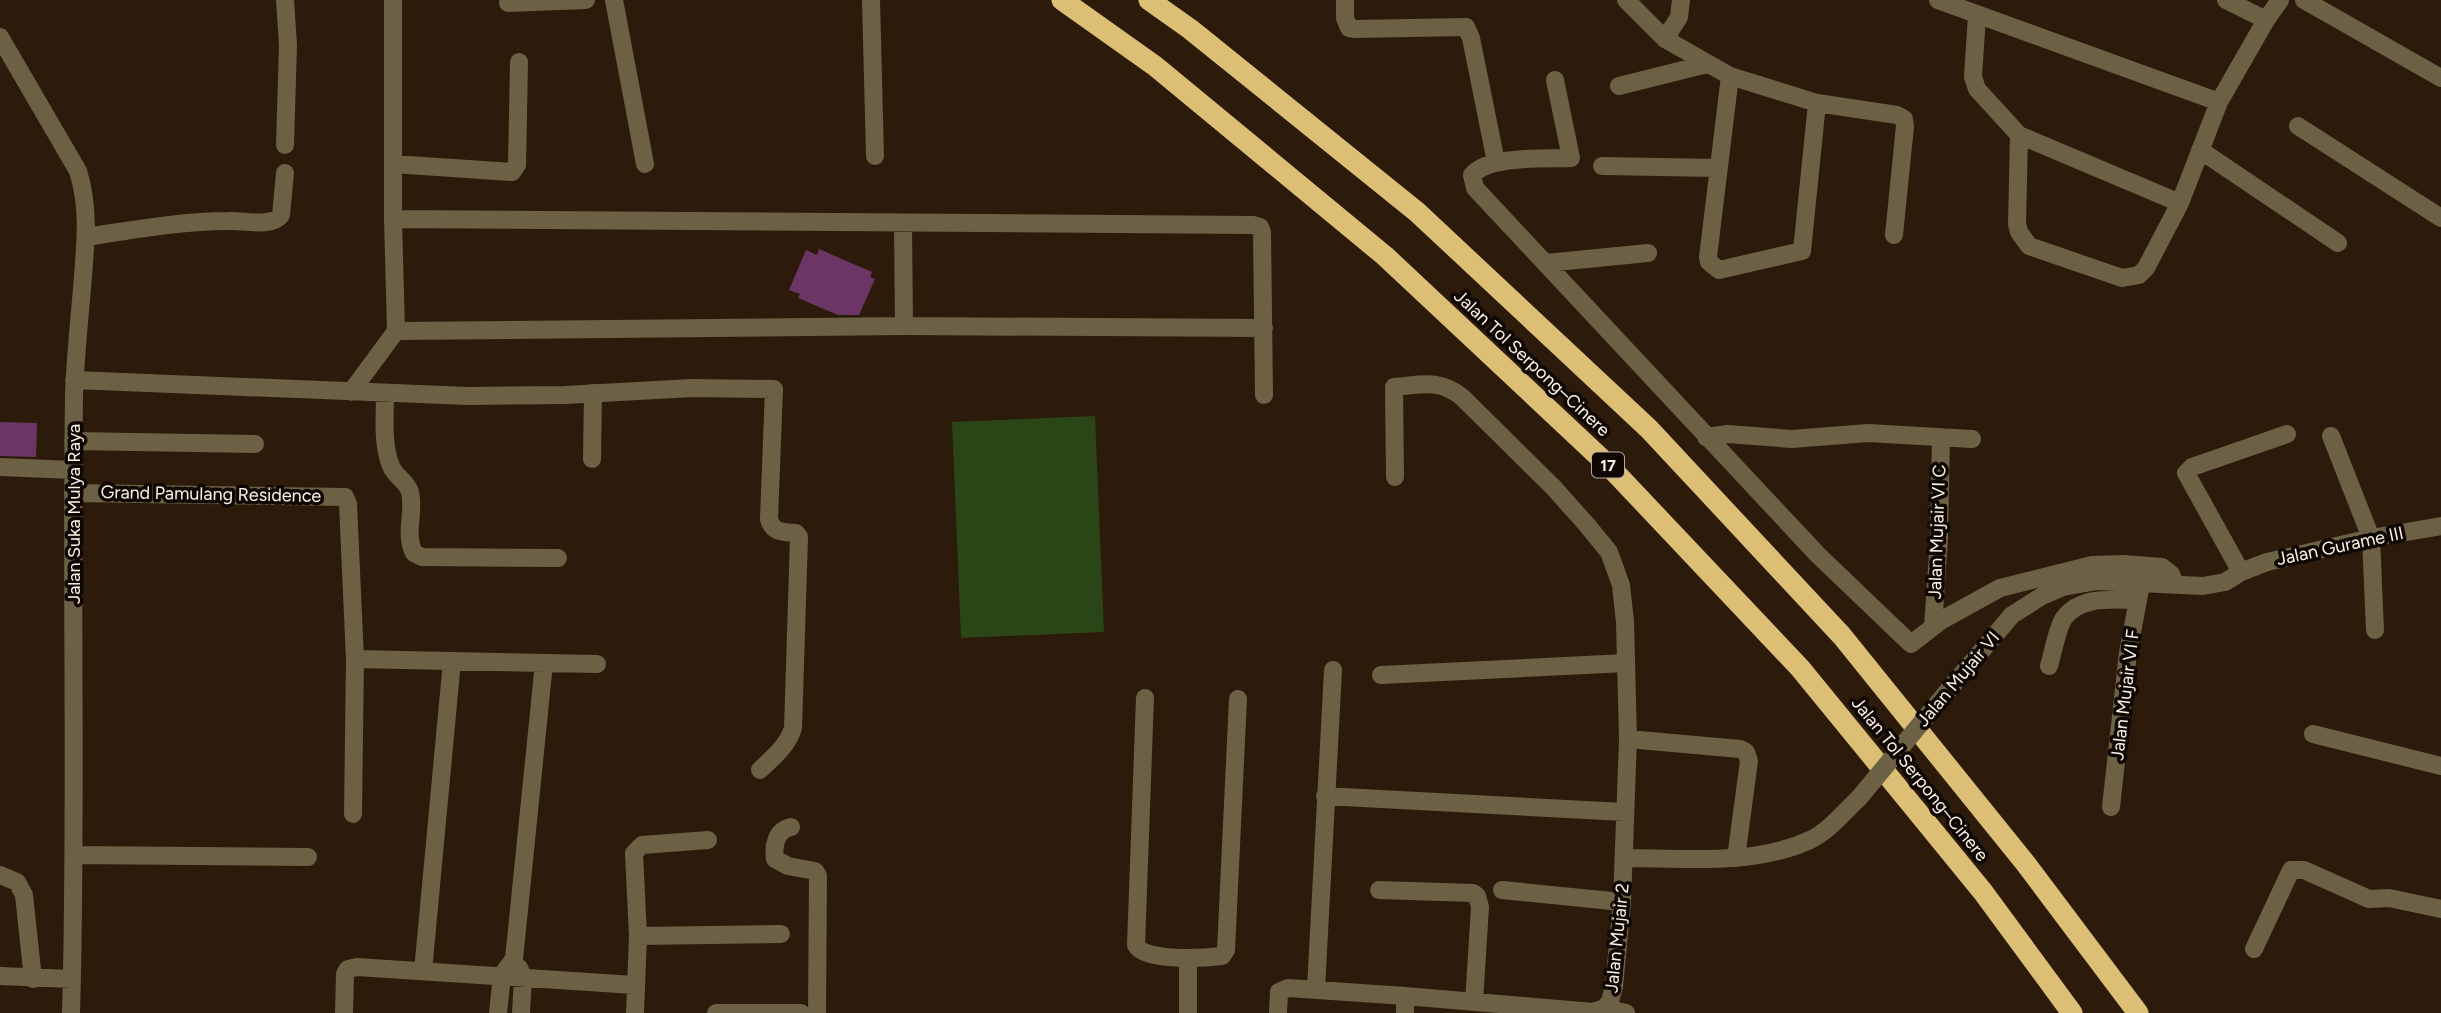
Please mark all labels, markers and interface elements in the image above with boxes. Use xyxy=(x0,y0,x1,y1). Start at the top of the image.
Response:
street label: Jalan Tol Serpong–Cinere xyxy=(1449,285,1615,441)
street label: Jalan Suka Mulya Raya xyxy=(63,424,85,604)
road number: 17 xyxy=(1592,452,1624,478)
street label: Jalan Mujair VI C xyxy=(1924,464,1950,600)
street label: Grand Pamulang Residence xyxy=(101,481,322,507)
street label: Jalan Gurame III xyxy=(2274,522,2406,570)
street label: Jalan Mujair VI xyxy=(1912,627,2004,731)
street label: Jalan Mujair VI F xyxy=(2106,628,2144,762)
street label: Jalan Tol Serpong–Cinere xyxy=(1847,692,1993,866)
street label: Jalan Mujair 2 xyxy=(1600,882,1634,994)

